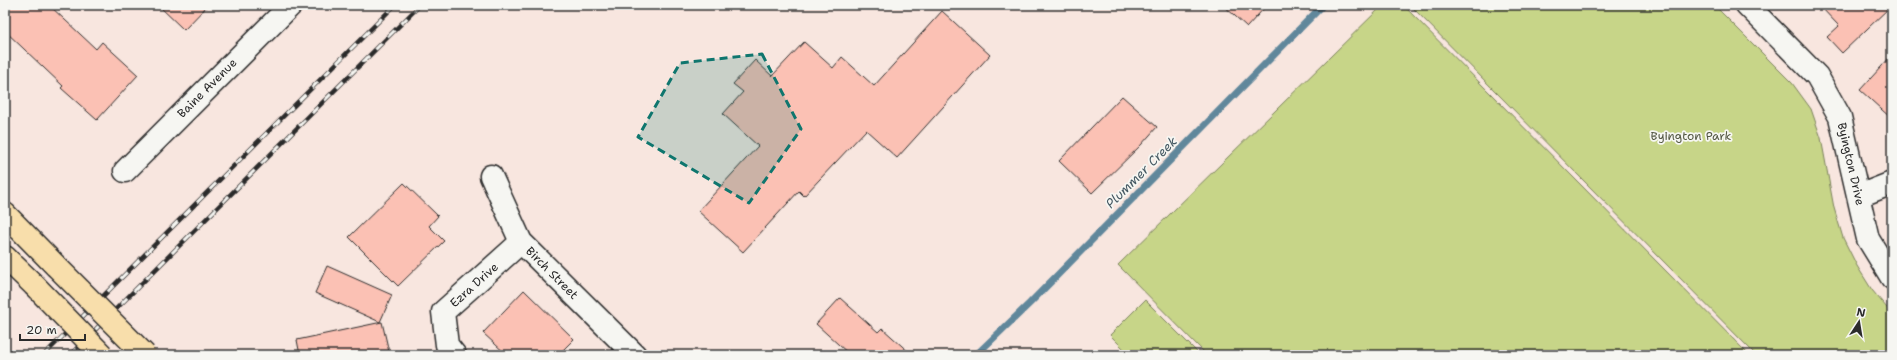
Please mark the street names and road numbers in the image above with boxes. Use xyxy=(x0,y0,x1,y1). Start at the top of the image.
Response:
street label: Baine Avenue xyxy=(174,55,240,121)
street label: Byington Drive xyxy=(1834,121,1868,207)
street label: Birch Street xyxy=(522,243,582,303)
street label: Ezra Drive xyxy=(446,259,502,311)

